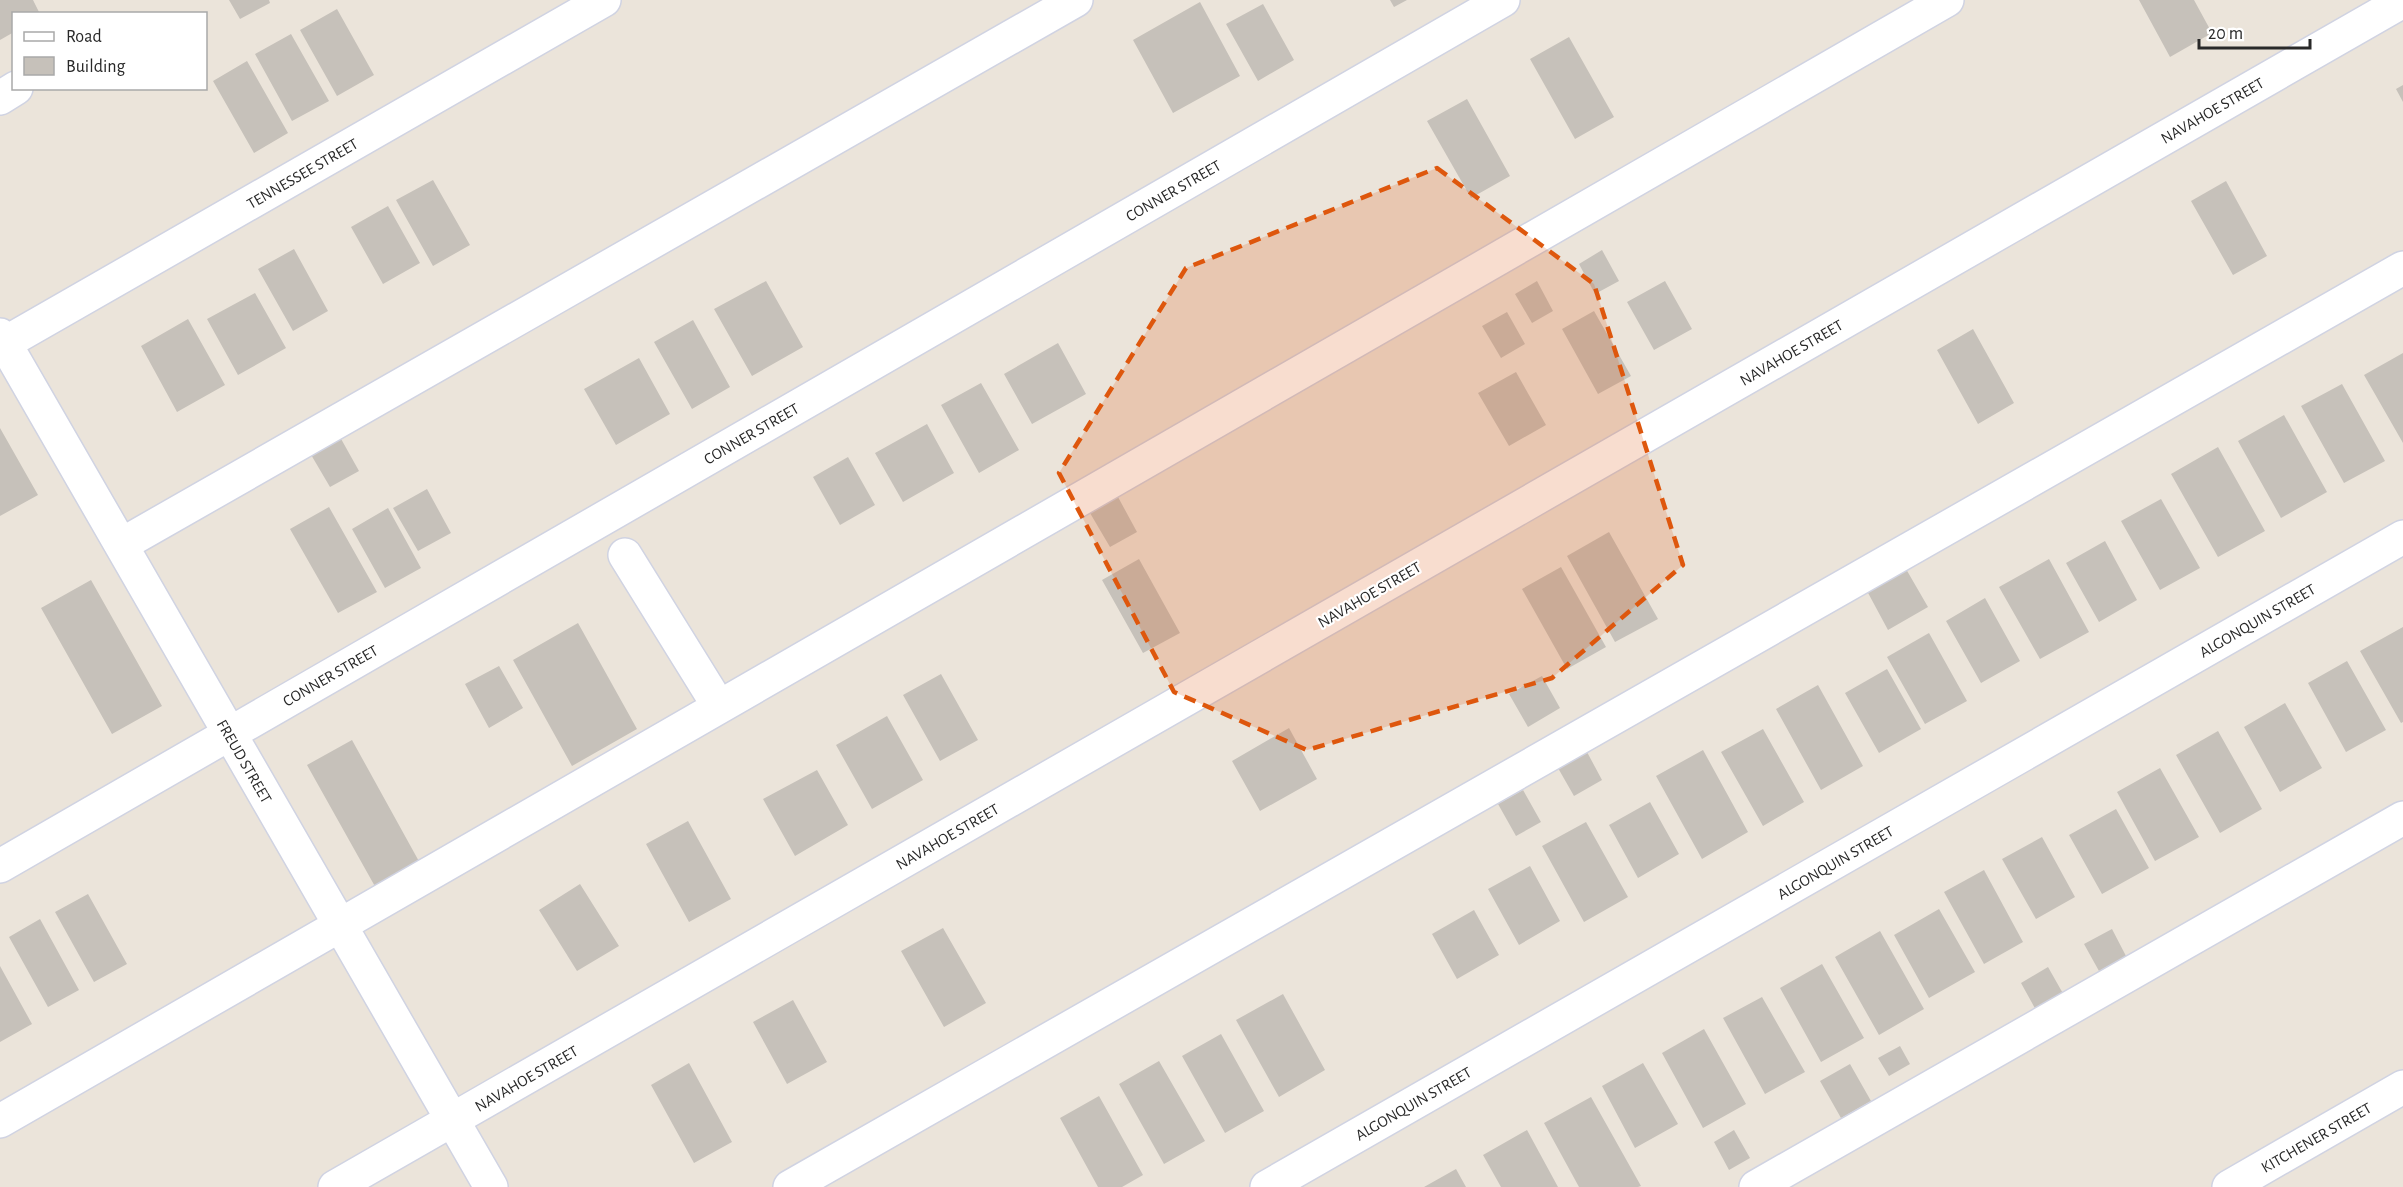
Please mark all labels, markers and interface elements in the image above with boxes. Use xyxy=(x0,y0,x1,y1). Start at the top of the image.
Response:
legend xyxy=(12,12,207,90)
scale bar xyxy=(2199,12,2310,50)
text: 20 m xyxy=(2208,25,2243,43)
text: Road xyxy=(66,28,102,46)
text: Building xyxy=(66,58,126,76)
street label: NAVAHOE STREET xyxy=(2158,75,2267,147)
street label: TENNESSEE STREET xyxy=(244,135,361,212)
street label: CONNER STREET xyxy=(1123,157,1224,225)
street label: NAVAHOE STREET xyxy=(1737,317,1846,389)
street label: CONNER STREET xyxy=(701,400,802,468)
street label: NAVAHOE STREET xyxy=(1315,559,1424,631)
street label: ALGONQUIN STREET xyxy=(2197,581,2319,661)
street label: CONNER STREET xyxy=(280,642,381,710)
street label: FREUD STREET xyxy=(214,717,275,806)
street label: NAVAHOE STREET xyxy=(893,801,1002,873)
street label: ALGONQUIN STREET xyxy=(1775,823,1897,903)
street label: NAVAHOE STREET xyxy=(472,1043,581,1115)
street label: ALGONQUIN STREET xyxy=(1353,1064,1475,1144)
street label: KITCHENER STREET xyxy=(2259,1100,2375,1176)

